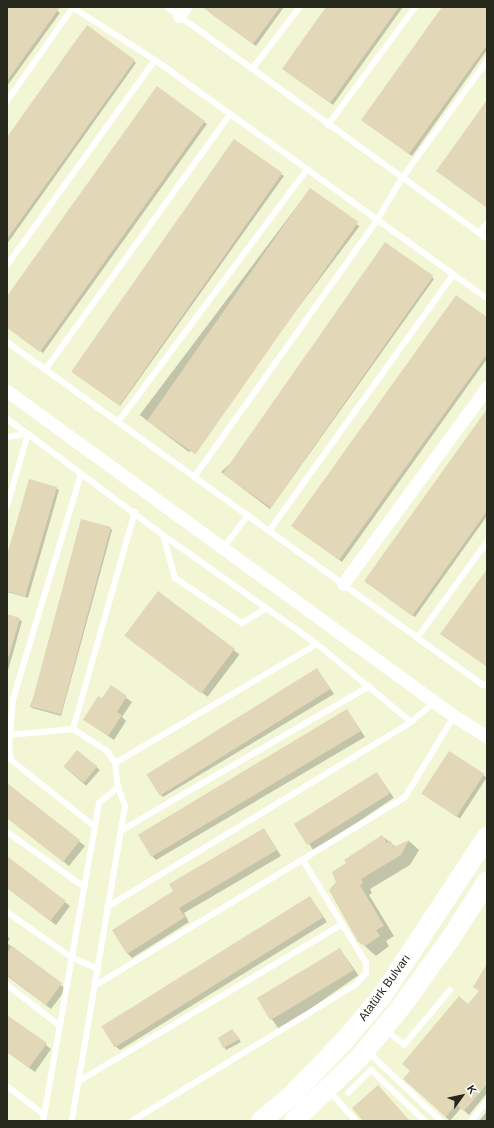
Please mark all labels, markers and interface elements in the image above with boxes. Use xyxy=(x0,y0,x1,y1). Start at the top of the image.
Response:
street label: Atatürk Bulvarı xyxy=(356,952,414,1024)
north arrow xyxy=(442,1076,482,1116)
text: K xyxy=(465,1083,479,1096)

